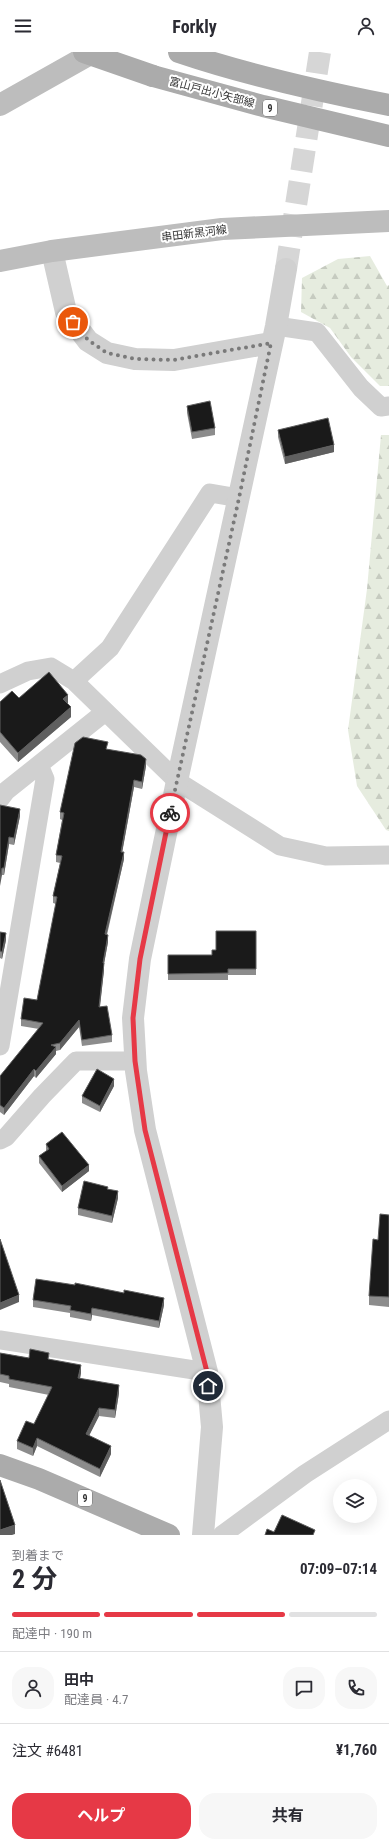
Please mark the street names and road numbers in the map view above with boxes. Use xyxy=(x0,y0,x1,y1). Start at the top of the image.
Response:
street label: 富山戸出小矢部線 xyxy=(168,75,256,110)
road number: 9 xyxy=(263,100,277,116)
street label: 串田新黒河線 xyxy=(161,223,228,244)
road number: 9 xyxy=(78,1490,92,1506)

